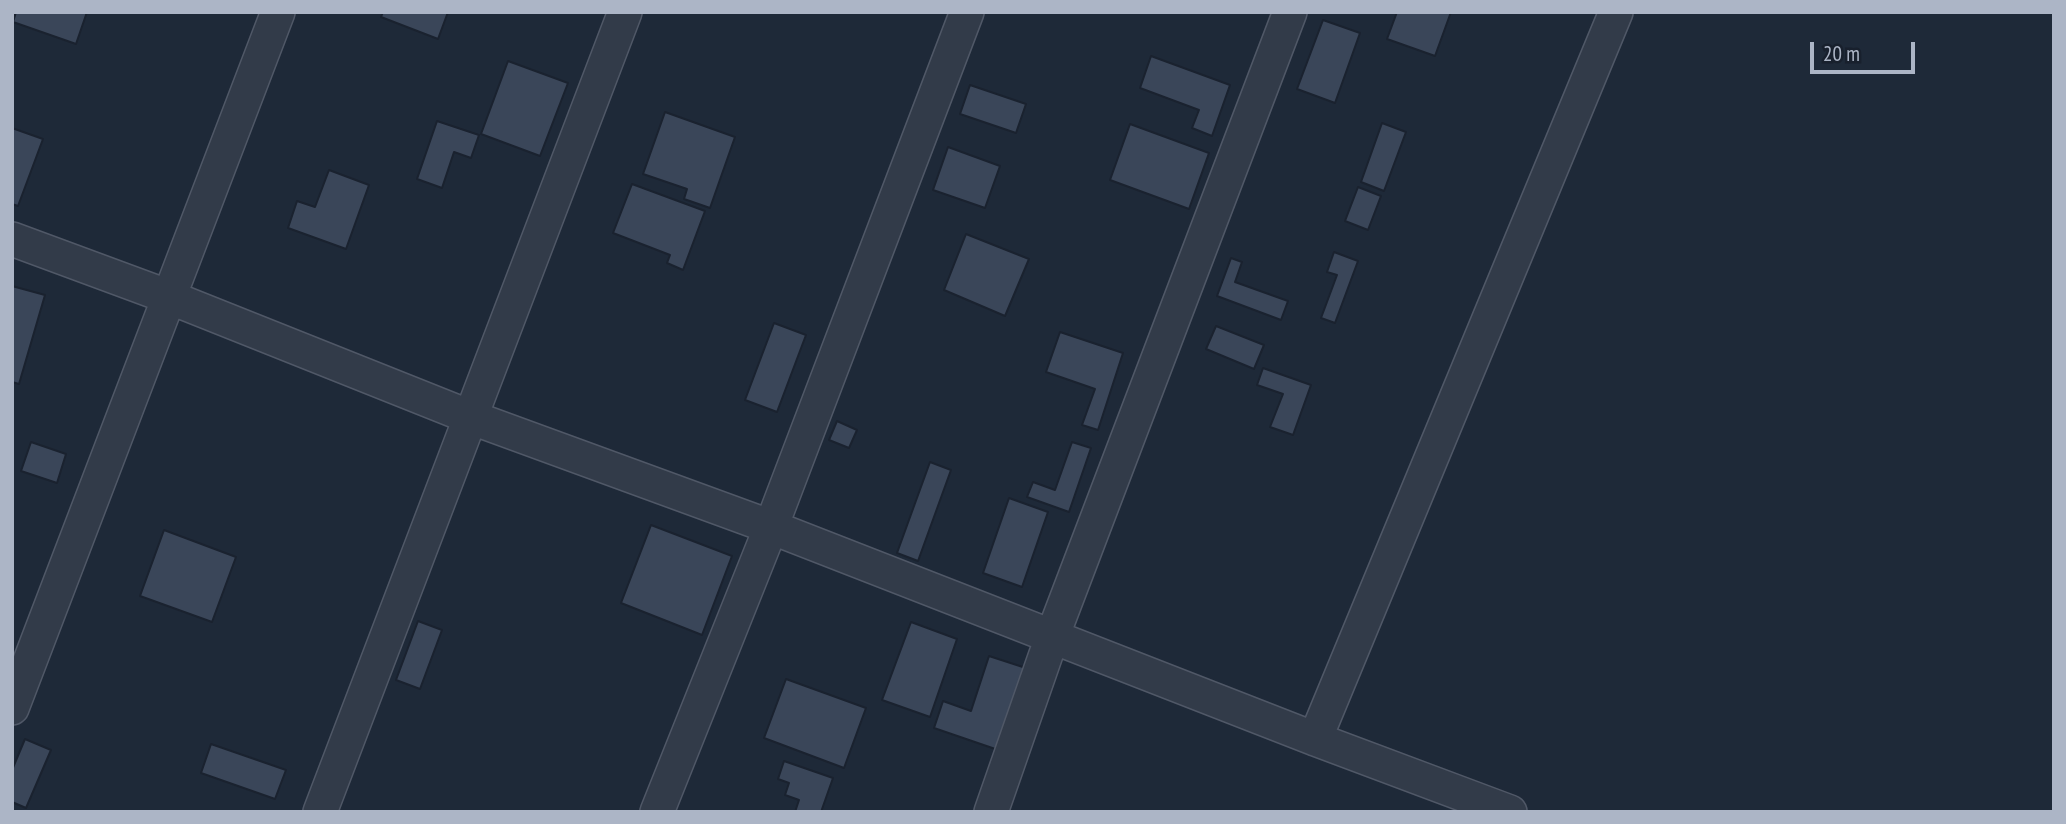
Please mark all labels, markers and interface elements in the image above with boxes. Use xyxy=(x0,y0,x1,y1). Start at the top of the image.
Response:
scale bar xyxy=(1814,28,1919,72)
text: 20 m xyxy=(1823,40,1860,67)

